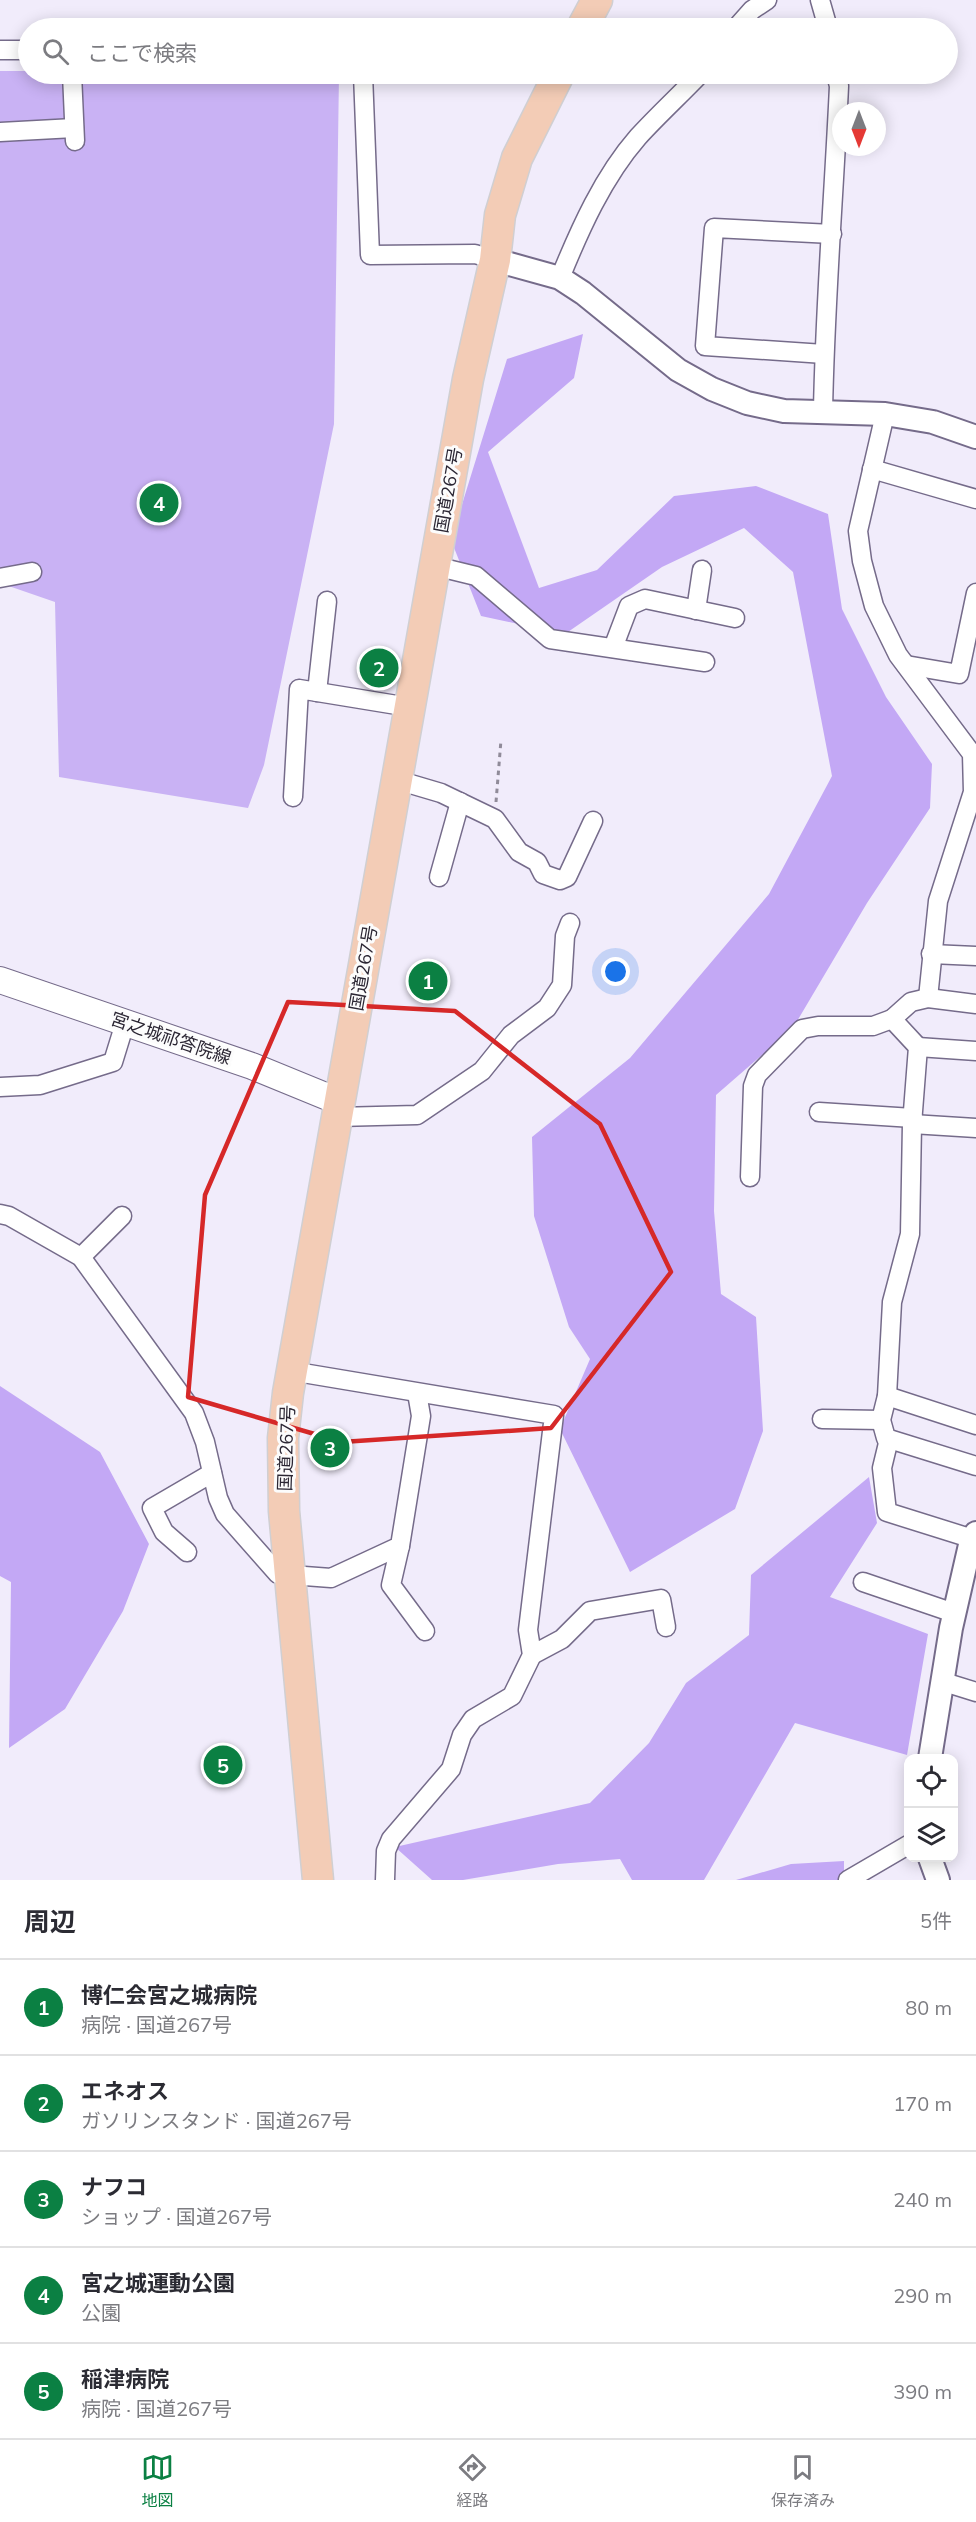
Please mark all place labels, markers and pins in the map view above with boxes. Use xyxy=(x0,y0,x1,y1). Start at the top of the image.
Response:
pin: 4 xyxy=(140,480,178,526)
pin: 2 xyxy=(360,646,398,690)
pin: 1 xyxy=(408,958,448,1004)
pin: 3 xyxy=(310,1426,350,1470)
pin: 5 xyxy=(204,1742,242,1788)

